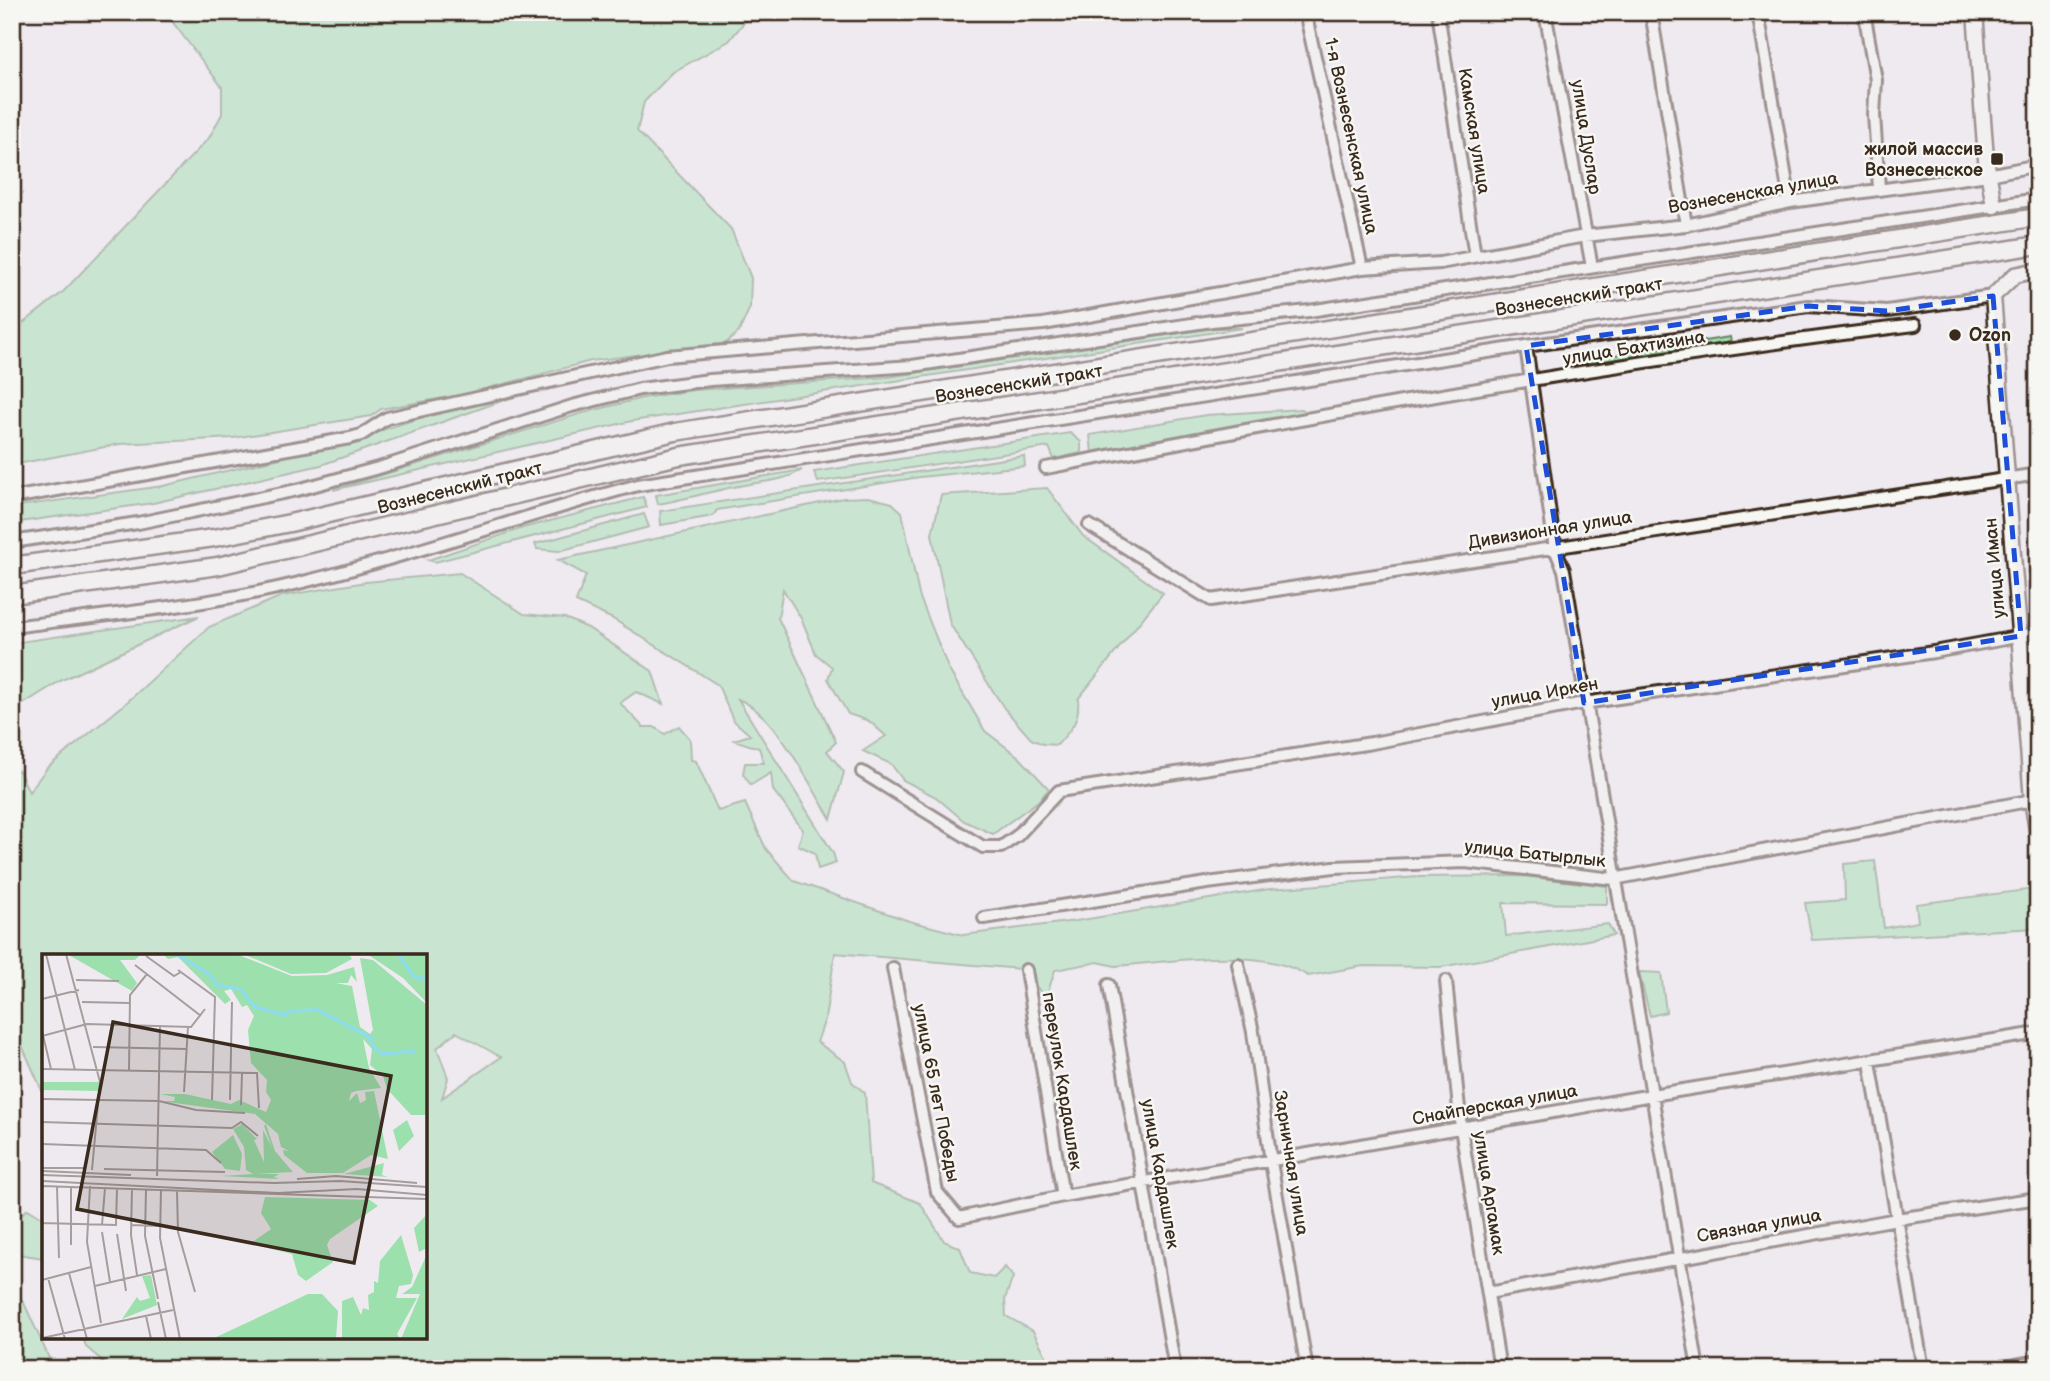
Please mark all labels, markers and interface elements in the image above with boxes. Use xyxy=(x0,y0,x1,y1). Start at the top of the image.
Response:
street label: 1-я Вознесенская улица xyxy=(1320,36,1382,237)
street label: Камская улица xyxy=(1454,66,1494,196)
street label: улица Дуслар xyxy=(1567,78,1605,196)
place label: жилой массив Вознесенское xyxy=(1865,139,1983,181)
marker: жилой массив Вознесенское xyxy=(1989,151,2005,167)
street label: Вознесенская улица xyxy=(1666,168,1840,218)
street label: Вознесенский тракт xyxy=(1494,273,1665,321)
place label: Ozon xyxy=(1969,325,2011,346)
street label: улица Бахтизина xyxy=(1561,326,1707,370)
marker: Ozon xyxy=(1947,327,1963,343)
street label: Вознесенский тракт xyxy=(934,360,1105,408)
street label: Вознесенский тракт xyxy=(375,457,545,519)
street label: Дивизионная улица xyxy=(1466,507,1634,553)
street label: улица Иман xyxy=(1980,517,2010,619)
street label: улица Иркен xyxy=(1490,673,1600,713)
street label: улица Батырлык xyxy=(1463,836,1607,872)
inset map xyxy=(42,954,427,1339)
street label: переулок Кардашлек xyxy=(1038,990,1087,1172)
street label: улица 65 лет Победы xyxy=(908,1002,964,1184)
street label: Снайперская улица xyxy=(1411,1080,1580,1130)
street label: Зарничная улица xyxy=(1269,1089,1313,1237)
street label: улица Кардашлек xyxy=(1136,1097,1184,1251)
street label: улица Аргамак xyxy=(1469,1130,1509,1257)
street label: Связная улица xyxy=(1695,1205,1823,1247)

